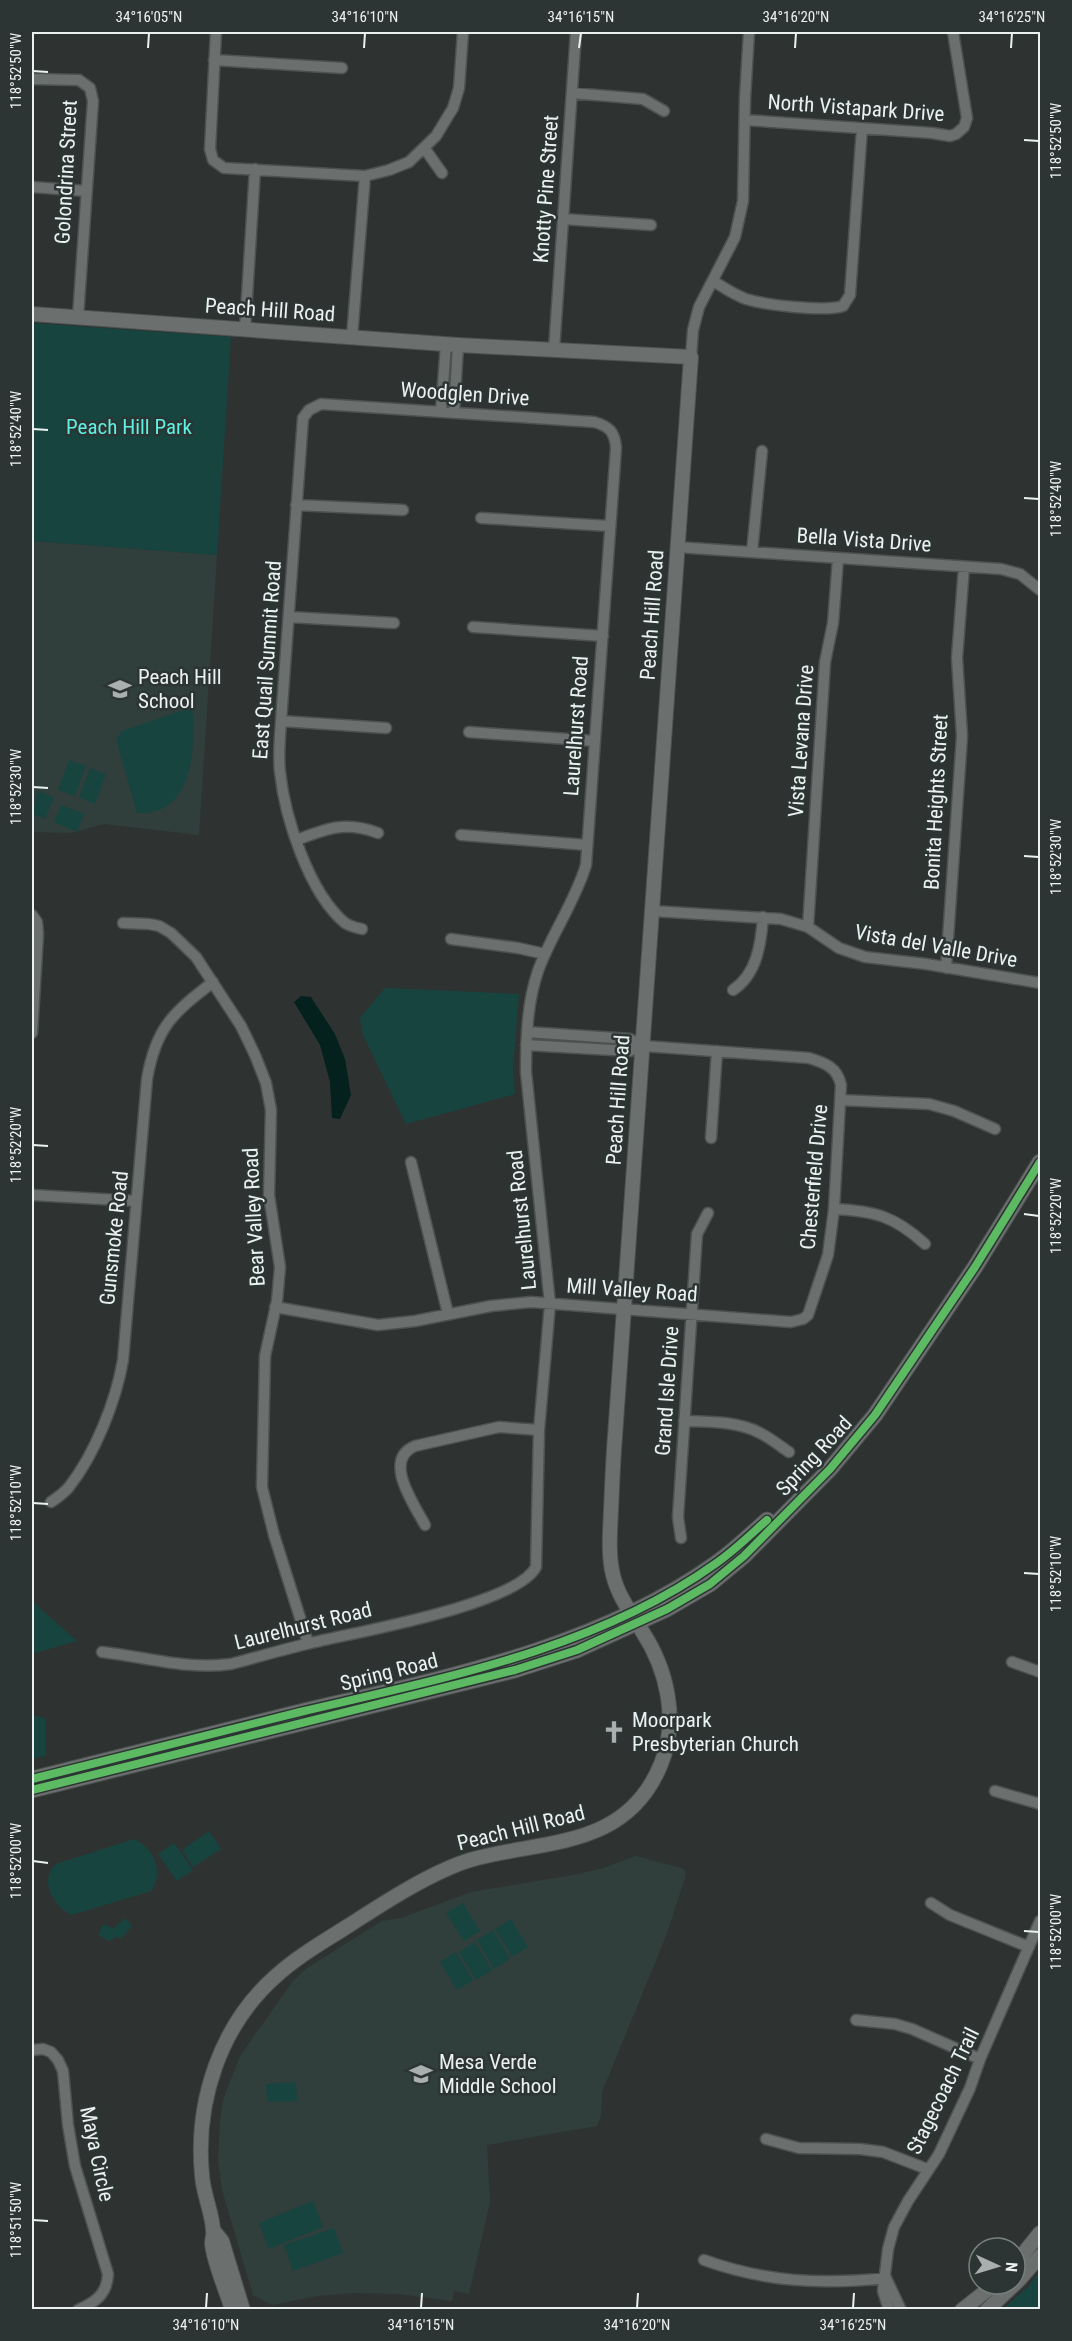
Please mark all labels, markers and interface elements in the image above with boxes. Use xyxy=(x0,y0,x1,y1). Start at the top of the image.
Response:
text: 34°16'05"N xyxy=(116,8,182,26)
text: 34°16'10"N xyxy=(332,8,398,26)
text: 34°16'15"N xyxy=(548,8,614,26)
text: 34°16'20"N xyxy=(763,8,829,26)
text: 34°16'25"N xyxy=(979,8,1045,26)
text: 118°52'50"W xyxy=(7,32,25,109)
street label: North Vistapark Drive xyxy=(767,90,945,126)
street label: Golondrina Street xyxy=(50,99,82,245)
text: 118°52'50"W xyxy=(1047,102,1065,179)
street label: Knotty Pine Street xyxy=(529,114,563,264)
street label: Peach Hill Road xyxy=(204,293,336,327)
street label: Woodglen Drive xyxy=(400,378,530,410)
text: 118°52'40"W xyxy=(7,390,25,467)
park label: Peach Hill Park xyxy=(66,415,192,439)
text: 118°52'40"W xyxy=(1047,460,1065,537)
street label: Bella Vista Drive xyxy=(796,523,932,557)
street label: Peach Hill Road xyxy=(635,549,669,681)
street label: East Quail Summit Road xyxy=(248,560,286,760)
street label: Laurelhurst Road xyxy=(559,655,593,797)
street label: Vista Levana Drive xyxy=(784,664,818,818)
place label: Peach Hill School xyxy=(138,665,222,713)
school or university icon: Peach Hill School xyxy=(107,676,133,702)
street label: Bonita Heights Street xyxy=(919,713,953,891)
text: 118°52'30"W xyxy=(7,748,25,825)
text: 118°52'30"W xyxy=(1047,818,1065,895)
street label: Vista del Valle Drive xyxy=(853,920,1019,972)
street label: Peach Hill Road xyxy=(601,1034,635,1166)
street label: Chesterfield Drive xyxy=(796,1103,832,1251)
text: 118°52'20"W xyxy=(7,1106,25,1183)
street label: Bear Valley Road xyxy=(238,1147,270,1287)
street label: Laurelhurst Road xyxy=(503,1149,541,1291)
street label: Gunsmoke Road xyxy=(95,1170,133,1306)
text: 118°52'20"W xyxy=(1047,1177,1065,1254)
street label: Mill Valley Road xyxy=(566,1273,698,1307)
street label: Grand Isle Drive xyxy=(650,1325,684,1457)
street label: Spring Road xyxy=(771,1411,857,1501)
text: 118°52'10"W xyxy=(7,1464,25,1541)
text: 118°52'10"W xyxy=(1047,1535,1065,1612)
street label: Laurelhurst Road xyxy=(232,1597,374,1655)
street label: Spring Road xyxy=(338,1648,440,1696)
place label: Moorpark Presbyterian Church xyxy=(632,1708,799,1756)
church icon: Moorpark Presbyterian Church xyxy=(601,1719,627,1745)
street label: Peach Hill Road xyxy=(455,1801,587,1855)
text: 118°52'00"W xyxy=(7,1822,25,1899)
text: 118°52'00"W xyxy=(1047,1893,1065,1970)
street label: Stagecoach Trail xyxy=(902,2024,984,2158)
place label: Mesa Verde Middle School xyxy=(439,2050,557,2098)
school or university icon: Mesa Verde Middle School xyxy=(408,2061,434,2087)
street label: Maya Circle xyxy=(75,2104,119,2204)
text: 118°51'50"W xyxy=(7,2181,25,2258)
north arrow xyxy=(967,2236,1027,2296)
text: N xyxy=(1002,2261,1021,2273)
text: 34°16'10"N xyxy=(173,2316,239,2334)
text: 34°16'15"N xyxy=(388,2316,454,2334)
text: 34°16'20"N xyxy=(604,2316,670,2334)
text: 34°16'25"N xyxy=(820,2316,886,2334)

